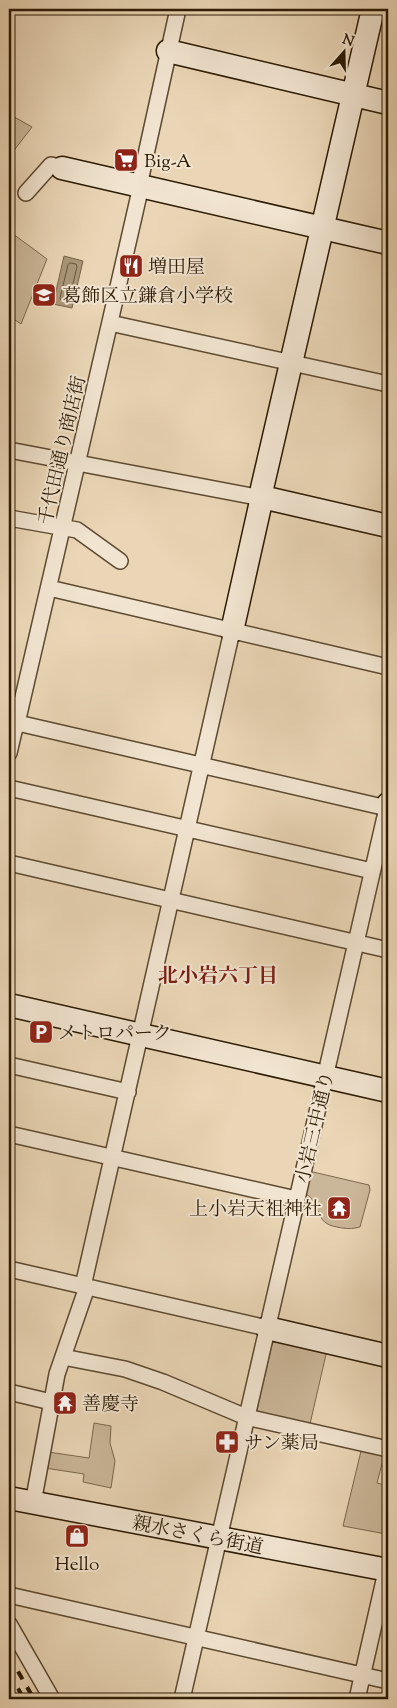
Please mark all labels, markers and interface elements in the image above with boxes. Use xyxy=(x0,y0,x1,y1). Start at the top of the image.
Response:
north arrow xyxy=(320,28,370,78)
text: N xyxy=(339,30,356,53)
supermarket icon: Big-A xyxy=(113,147,139,173)
place label: Big-A xyxy=(144,149,192,176)
restaurant icon: 増田屋 xyxy=(118,253,144,279)
place label: 増田屋 xyxy=(148,255,205,282)
school or university icon: 葛飾区立鎌倉小学校 xyxy=(31,282,57,308)
place label: 葛飾区立鎌倉小学校 xyxy=(62,284,233,311)
street label: 千代田通り商店街 xyxy=(33,373,94,528)
district label: 北小岩六丁目 xyxy=(158,963,278,992)
parking icon: メトロパーク xyxy=(28,1019,54,1045)
place label: メトロパーク xyxy=(58,1021,172,1048)
street label: 小岩三中通り xyxy=(290,1069,342,1186)
temple icon: 上小岩天祖神社 xyxy=(326,1195,352,1221)
place label: 上小岩天祖神社 xyxy=(189,1197,322,1224)
temple icon: 善慶寺 xyxy=(52,1390,78,1416)
place label: 善慶寺 xyxy=(82,1392,139,1419)
pharmacy icon: サン薬局 xyxy=(214,1429,240,1455)
place label: サン薬局 xyxy=(244,1431,319,1458)
street label: 親水さくら街道 xyxy=(130,1511,265,1562)
shop icon: Hello xyxy=(64,1523,90,1549)
place label: Hello xyxy=(55,1552,99,1579)

